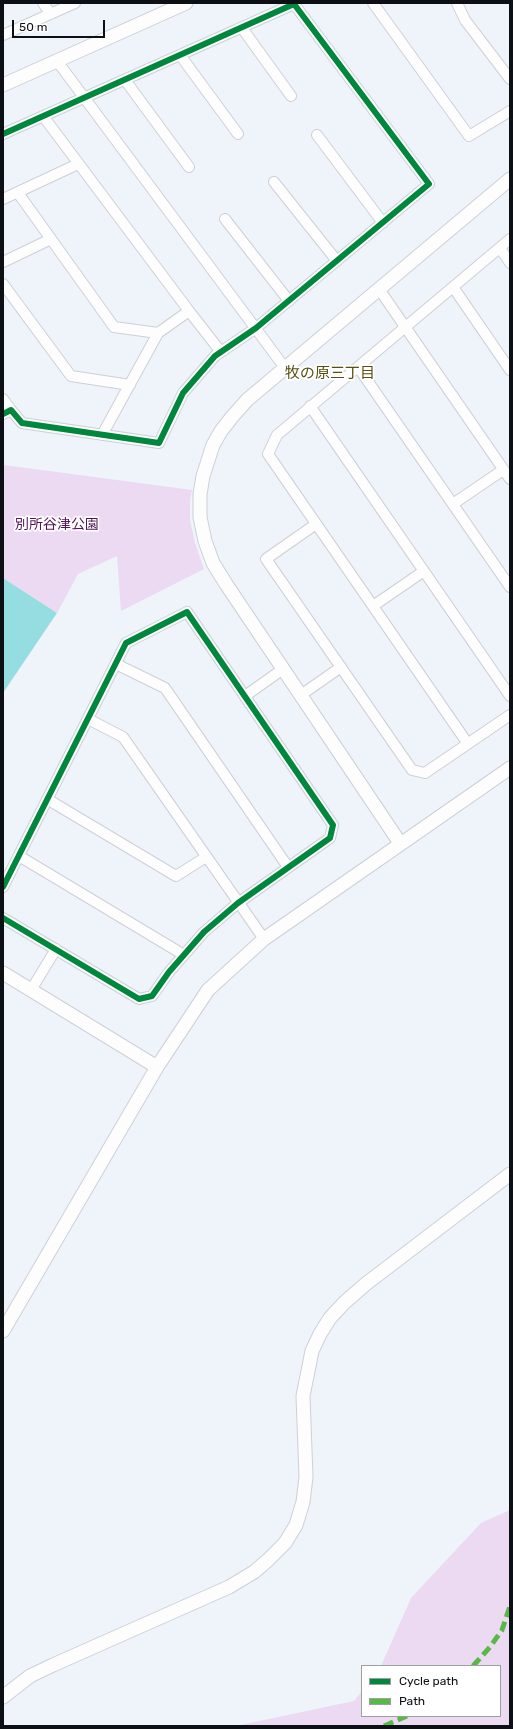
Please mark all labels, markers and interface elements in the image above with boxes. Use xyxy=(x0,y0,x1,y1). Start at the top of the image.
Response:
scale bar xyxy=(14,12,107,38)
text: 50 m xyxy=(19,20,47,34)
district label: 牧の原三丁目 xyxy=(285,365,375,383)
park label: 別所谷津公園 xyxy=(15,517,99,533)
legend xyxy=(361,1665,501,1717)
text: Cycle path xyxy=(399,1674,458,1688)
text: Path xyxy=(399,1694,425,1708)

